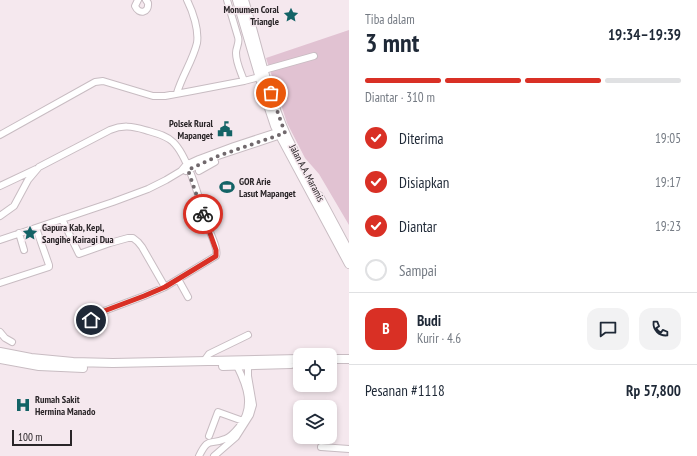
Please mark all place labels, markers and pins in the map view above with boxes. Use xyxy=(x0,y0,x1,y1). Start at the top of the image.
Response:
place label: Monumen Coral Triangle xyxy=(223,3,280,28)
place icon: Monumen Coral Triangle xyxy=(282,6,300,24)
pin xyxy=(254,76,288,110)
place label: Polsek Rural Mapanget xyxy=(169,117,214,142)
public building icon: Polsek Rural Mapanget xyxy=(216,120,234,138)
place label: GOR Arie Lasut Mapanget xyxy=(239,175,296,200)
sports icon: GOR Arie Lasut Mapanget xyxy=(218,178,236,196)
place label: Gapura Kab, Kepl, Sangihe Kairagi Dua xyxy=(42,221,114,246)
place icon: Gapura Kab, Kepl, Sangihe Kairagi Dua xyxy=(21,224,39,242)
pin xyxy=(74,303,108,337)
place label: Rumah Sakit Hermina Manado xyxy=(35,393,96,418)
hospital icon: Rumah Sakit Hermina Manado xyxy=(14,396,32,414)

